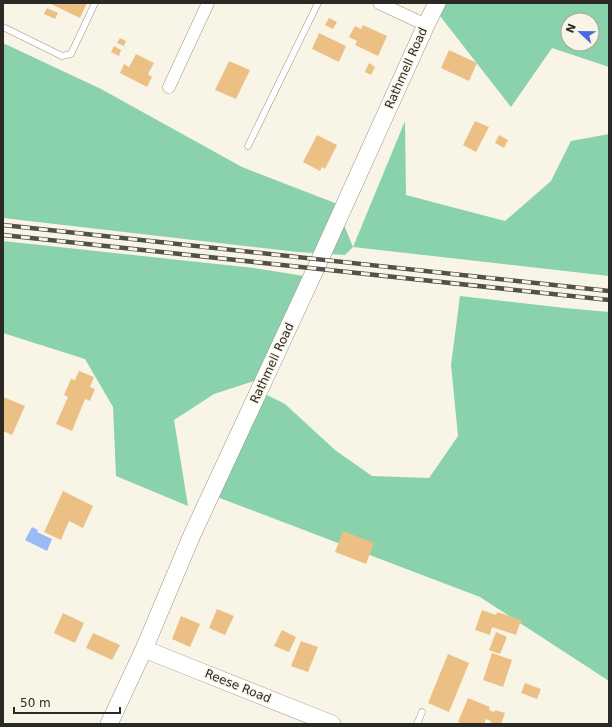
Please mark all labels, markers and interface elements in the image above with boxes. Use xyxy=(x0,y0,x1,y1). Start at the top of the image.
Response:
north arrow xyxy=(560,12,600,52)
text: N xyxy=(563,22,579,35)
street label: Rathmell Road xyxy=(382,25,430,111)
street label: Rathmell Road xyxy=(247,320,297,406)
street label: Reese Road xyxy=(203,666,273,706)
scale bar xyxy=(14,689,120,715)
text: 50 m xyxy=(20,696,51,710)

